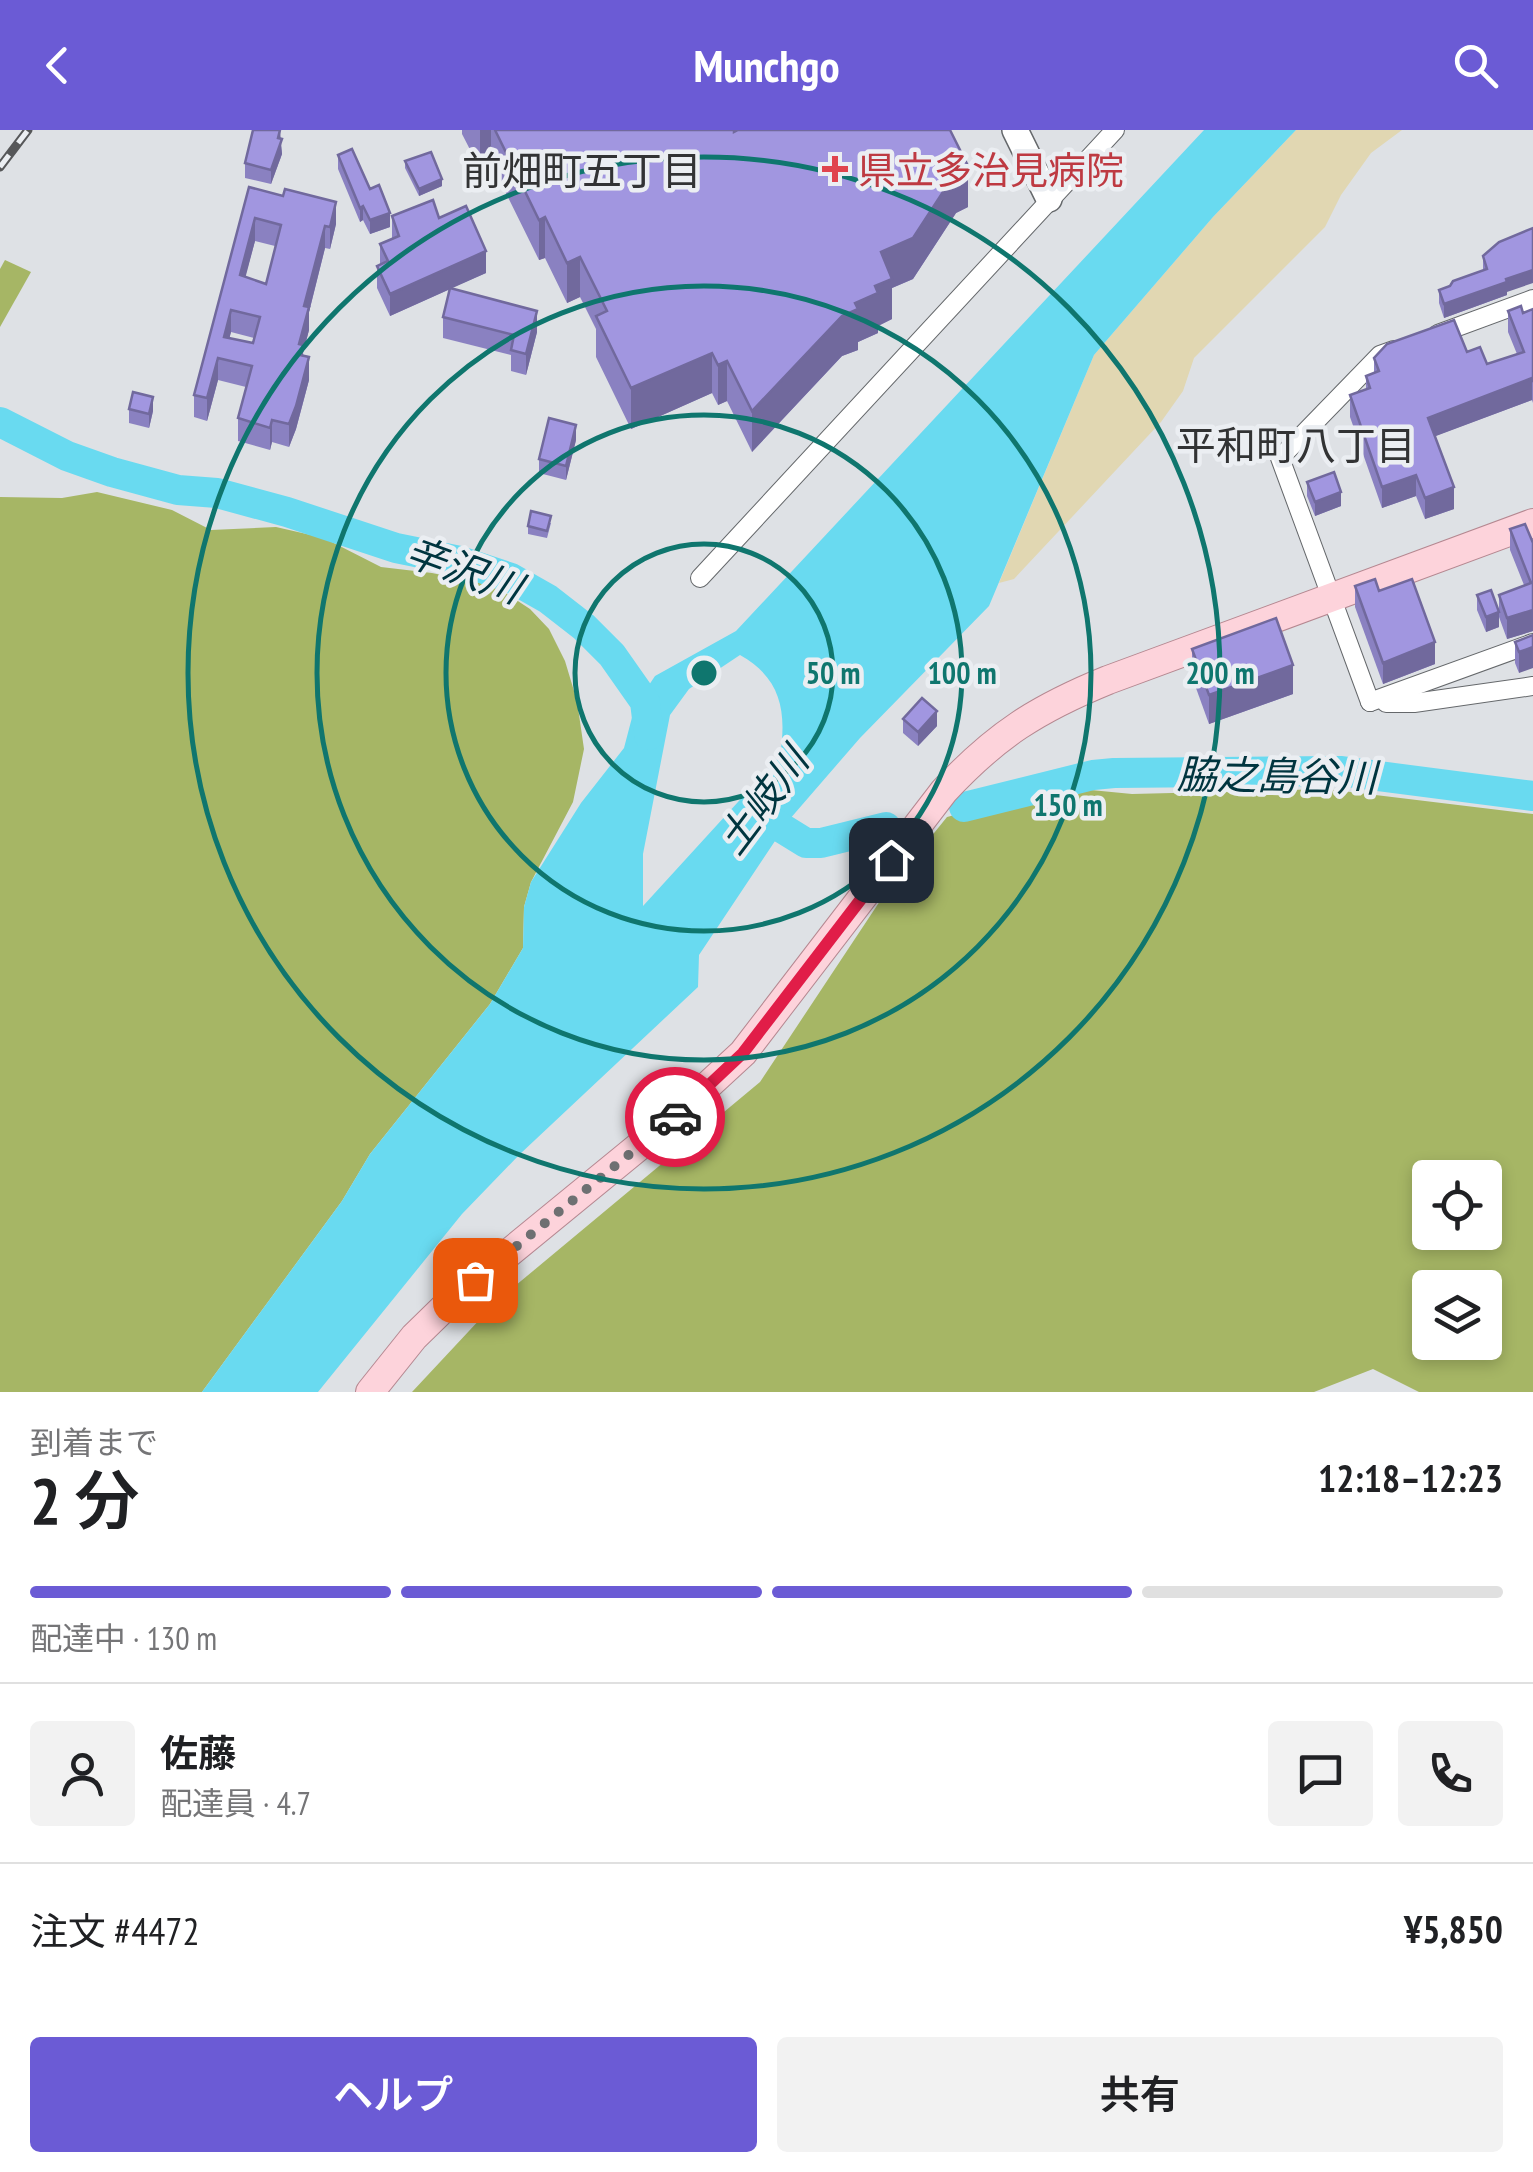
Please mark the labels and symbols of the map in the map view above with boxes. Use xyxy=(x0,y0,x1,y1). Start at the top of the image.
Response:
district label: 前畑町五丁目 xyxy=(462,144,702,196)
place label: 県立多治見病院 xyxy=(858,145,1124,194)
marker: 県立多治見病院 xyxy=(822,156,848,182)
district label: 平和町八丁目 xyxy=(1176,419,1416,471)
water label: 辛沢川 xyxy=(399,524,533,615)
text: 50 m xyxy=(806,653,860,692)
text: 100 m xyxy=(927,653,997,692)
text: 200 m xyxy=(1185,653,1255,692)
centre of rings xyxy=(686,655,722,691)
water label: 土岐川 xyxy=(705,733,821,864)
water label: 脇之島谷川 xyxy=(1177,747,1381,803)
text: 150 m xyxy=(1033,785,1103,824)
pin xyxy=(849,818,934,903)
courier xyxy=(625,1067,725,1167)
pin xyxy=(433,1238,518,1323)

